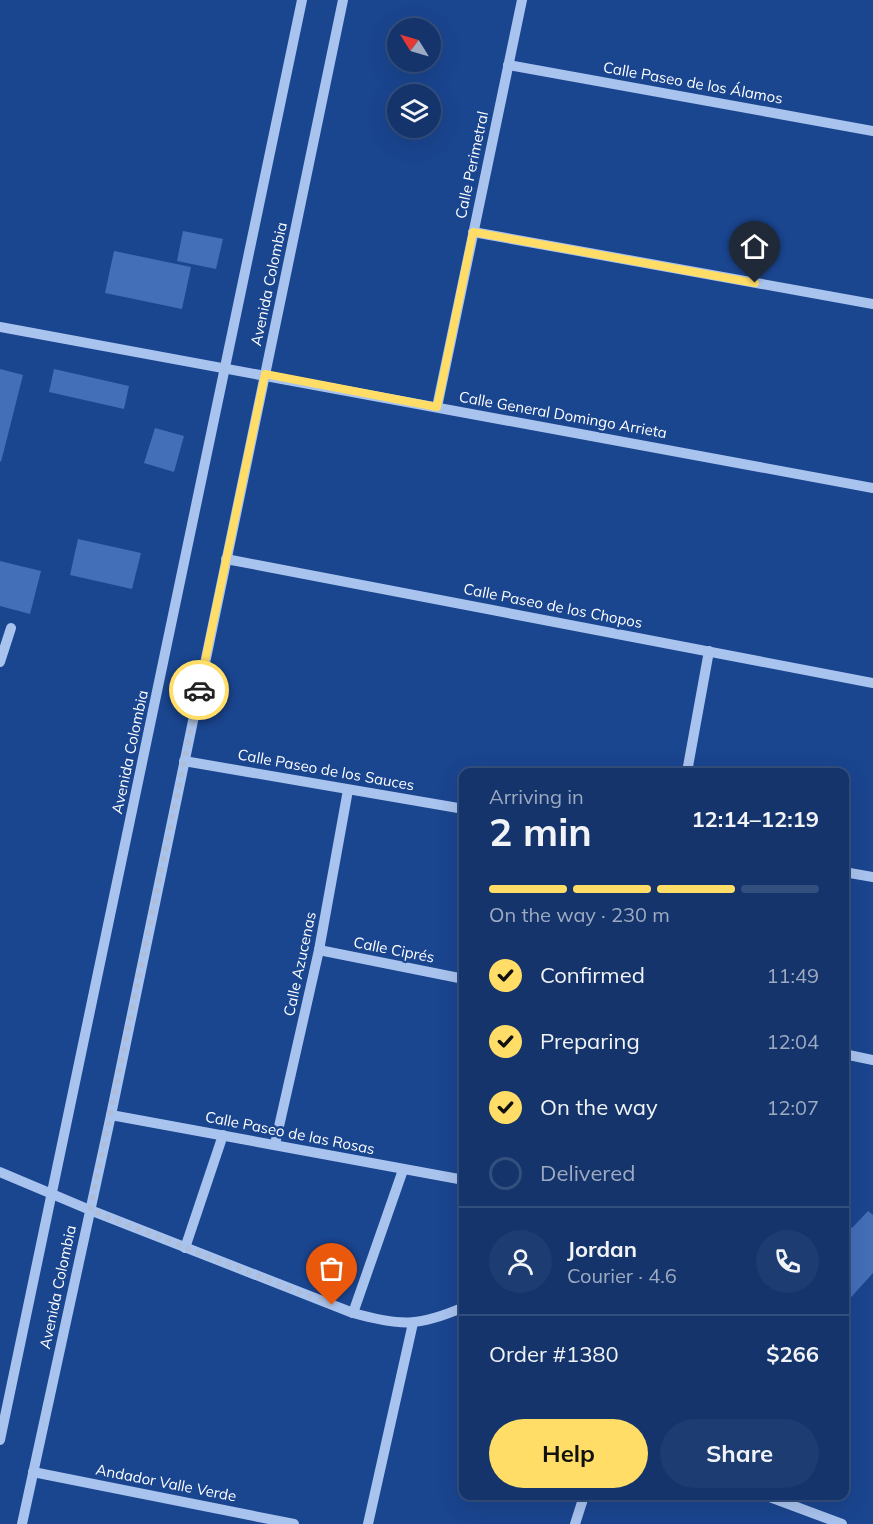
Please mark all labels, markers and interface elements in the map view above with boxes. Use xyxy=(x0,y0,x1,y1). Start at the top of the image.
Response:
north arrow xyxy=(387,18,441,72)
map controls xyxy=(387,18,441,138)
street label: Calle Paseo de los Álamos xyxy=(602,57,784,108)
button: layers xyxy=(387,84,441,138)
street label: Calle Perimetral xyxy=(451,109,492,220)
street label: Avenida Colombia xyxy=(246,220,291,348)
pin xyxy=(729,221,780,283)
icon: home xyxy=(738,230,771,263)
street label: Calle General Domingo Arrieta xyxy=(458,387,669,442)
street label: Calle Paseo de los Chopos xyxy=(462,579,644,632)
courier xyxy=(169,660,229,720)
icon: car xyxy=(183,674,216,707)
street label: Avenida Colombia xyxy=(107,688,152,816)
street label: Calle Paseo de los Sauces xyxy=(236,745,416,794)
text: Arriving in xyxy=(489,784,584,809)
text: 12:14–12:19 xyxy=(691,805,819,833)
text: 2 min xyxy=(489,807,592,856)
text: On the way · 230 m xyxy=(489,902,670,927)
street label: Calle Azucenas xyxy=(279,910,320,1018)
street label: Calle Ciprés xyxy=(352,932,436,967)
icon: check xyxy=(489,959,522,992)
text: Confirmed xyxy=(540,961,645,989)
text: 11:49 xyxy=(766,963,819,988)
icon: check xyxy=(489,1025,522,1058)
text: Preparing xyxy=(540,1027,640,1055)
text: 12:04 xyxy=(766,1029,819,1054)
icon: check xyxy=(489,1091,522,1124)
text: On the way xyxy=(540,1093,658,1121)
text: 12:07 xyxy=(766,1095,819,1120)
street label: Calle Paseo de las Rosas xyxy=(204,1107,377,1158)
text: Delivered xyxy=(540,1159,635,1187)
street label: Avenida Colombia xyxy=(35,1223,80,1351)
button: person xyxy=(489,1230,552,1293)
button: phone xyxy=(756,1230,819,1293)
text: Jordan xyxy=(567,1235,637,1263)
pin xyxy=(306,1243,357,1305)
icon: bag xyxy=(315,1252,348,1285)
text: Courier · 4.6 xyxy=(567,1263,677,1288)
text: Order #1380 xyxy=(489,1340,619,1368)
text: $266 xyxy=(766,1340,819,1368)
button: Help xyxy=(489,1419,648,1488)
button: Share xyxy=(660,1419,819,1488)
street label: Andador Valle Verde xyxy=(94,1460,238,1505)

